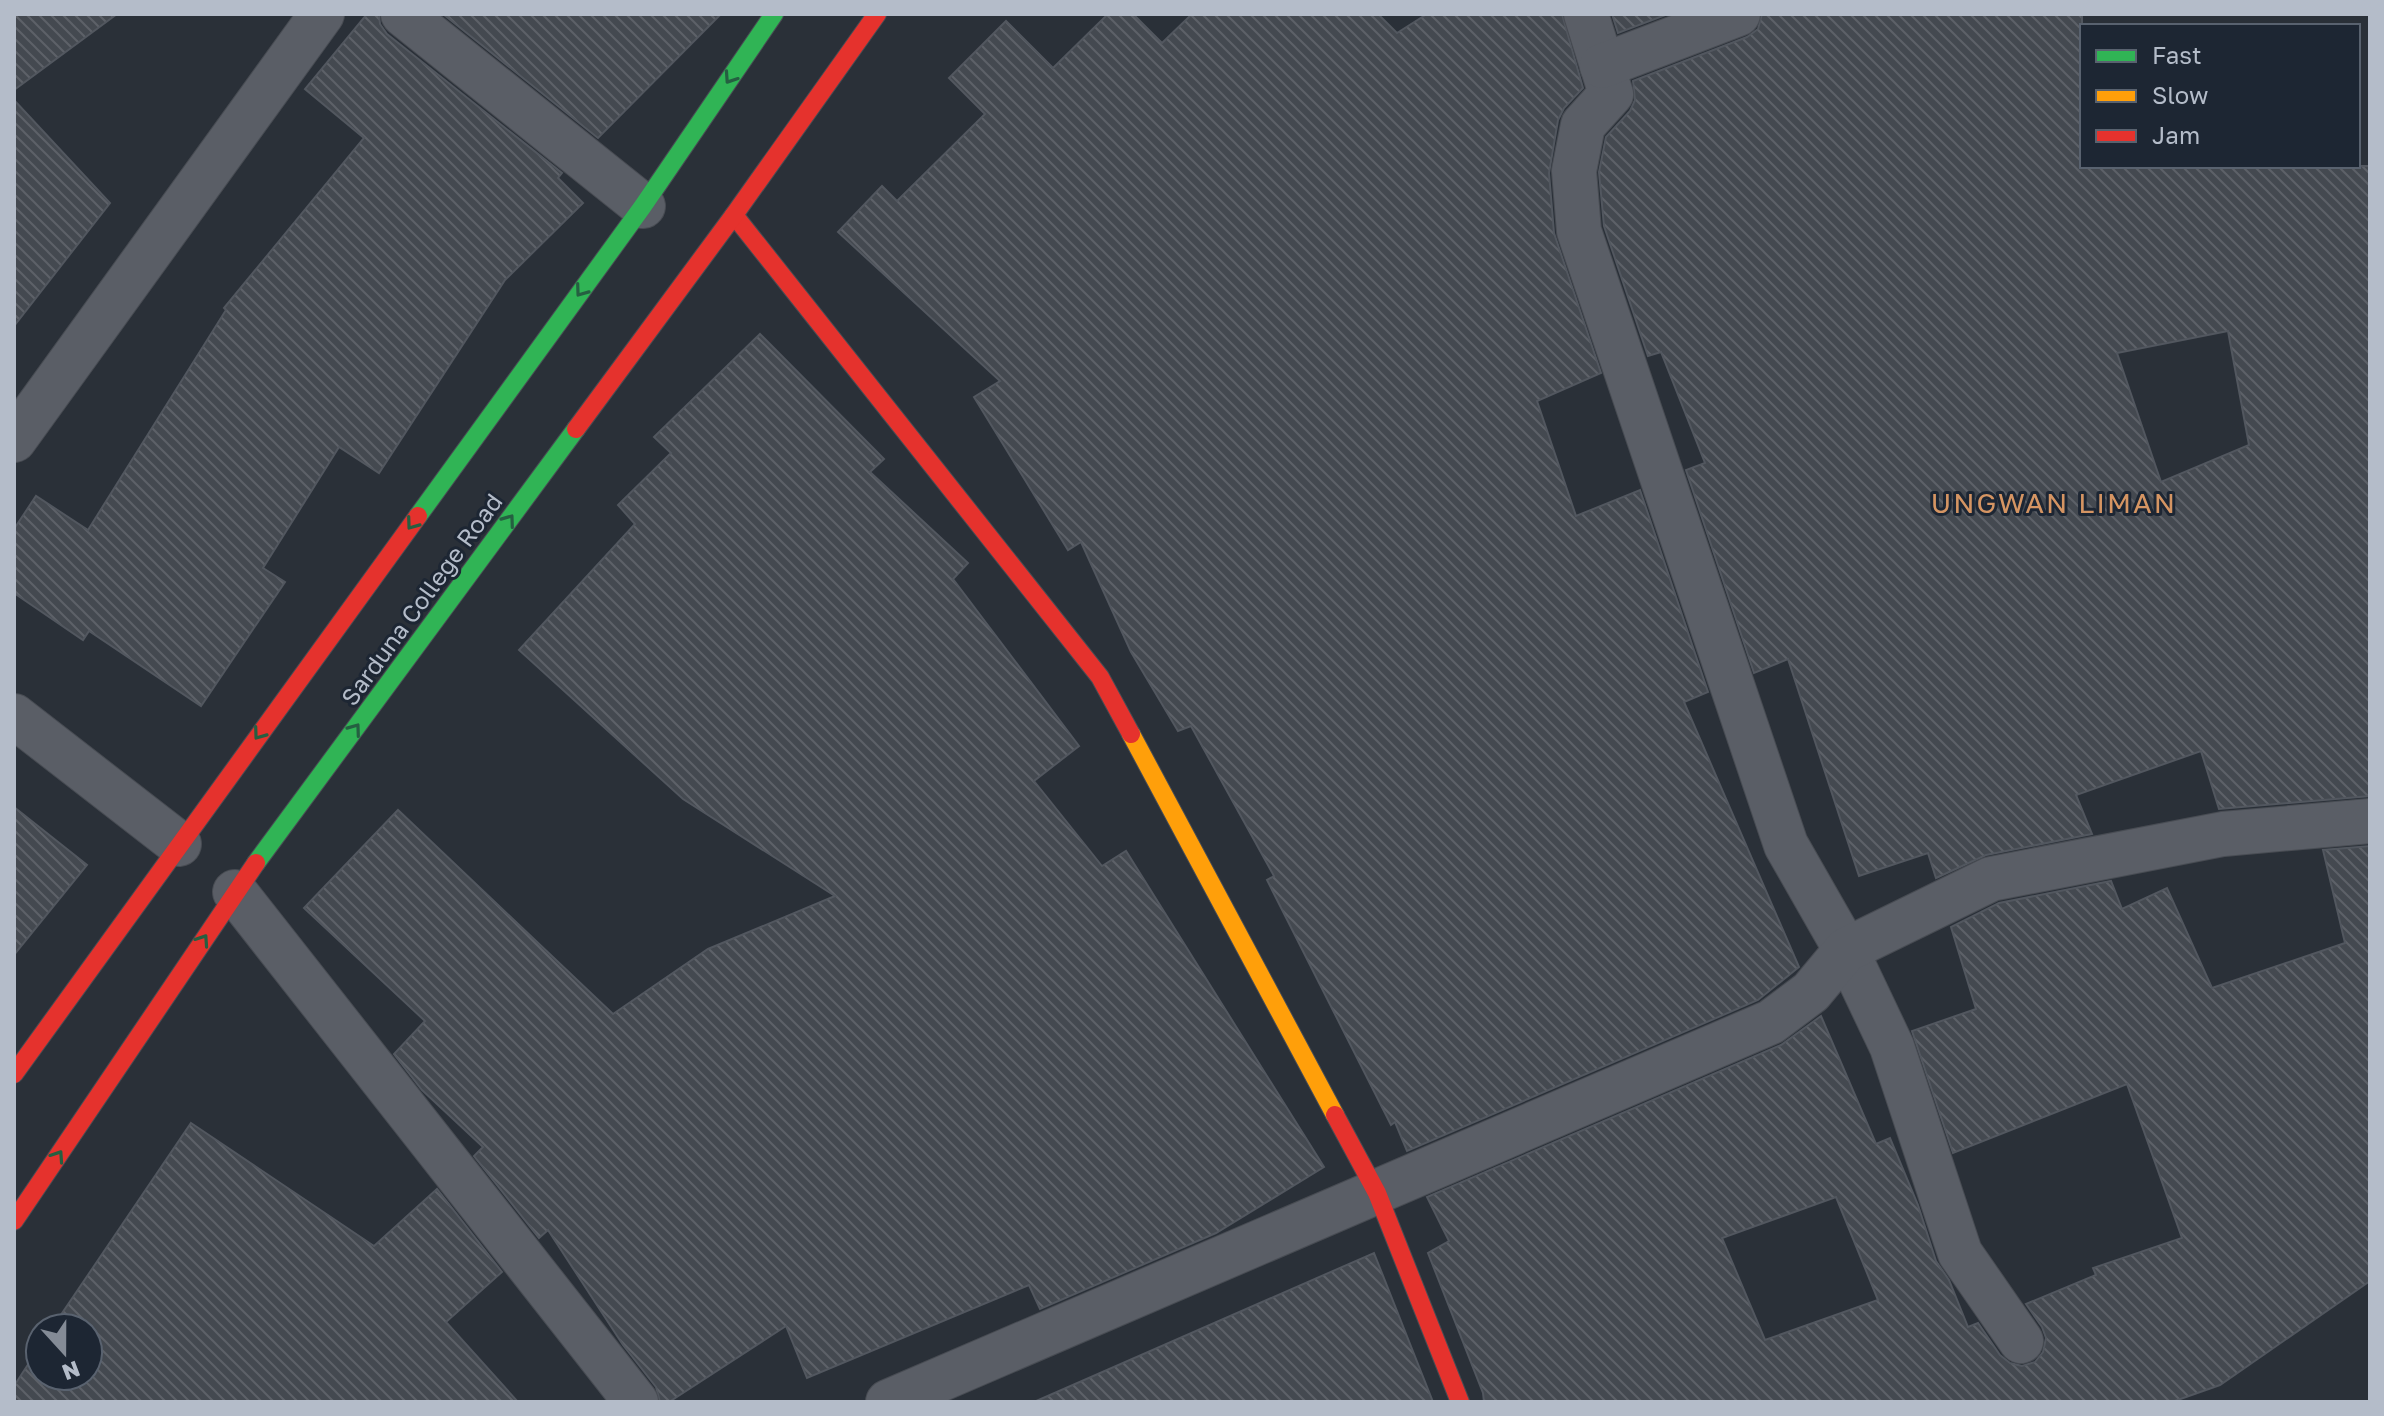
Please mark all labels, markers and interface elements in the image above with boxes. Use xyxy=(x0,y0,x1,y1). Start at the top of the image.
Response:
legend xyxy=(2080,24,2360,168)
text: Fast xyxy=(2152,40,2202,69)
one-way arrow xyxy=(725,70,740,84)
text: Slow xyxy=(2152,80,2208,109)
text: Jam xyxy=(2152,120,2200,149)
one-way arrow xyxy=(576,283,591,297)
district label: UNGWAN LIMAN xyxy=(1931,486,2177,519)
street label: Sarduna College Road xyxy=(334,487,508,711)
one-way arrow xyxy=(499,514,514,529)
one-way arrow xyxy=(407,516,421,530)
one-way arrow xyxy=(345,724,360,738)
one-way arrow xyxy=(254,726,268,740)
one-way arrow xyxy=(193,935,208,949)
one-way arrow xyxy=(48,1150,63,1165)
north arrow xyxy=(24,1312,104,1392)
text: N xyxy=(59,1356,84,1387)

